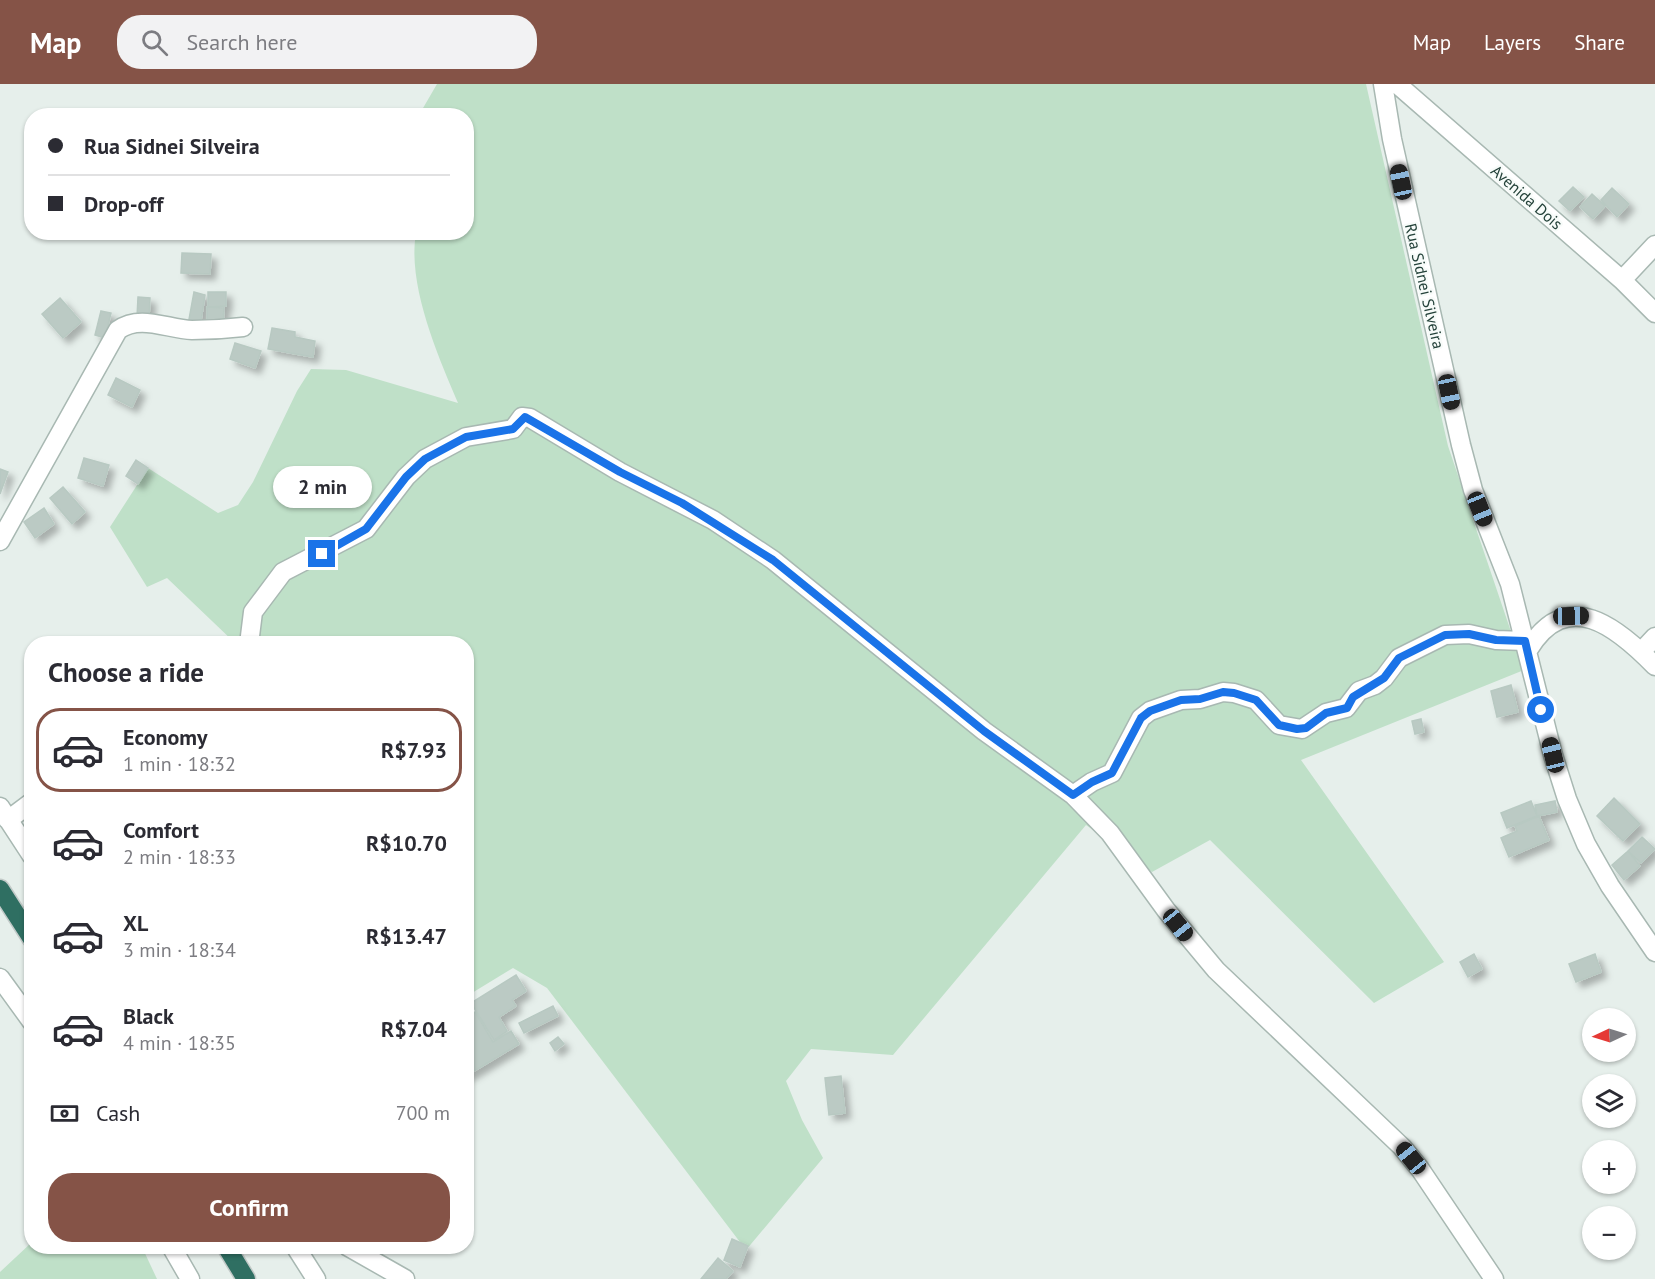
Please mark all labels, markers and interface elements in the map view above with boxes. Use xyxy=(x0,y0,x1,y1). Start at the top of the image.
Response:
search box xyxy=(117,15,537,69)
text: Map xyxy=(30,24,81,61)
icon: search xyxy=(138,26,171,59)
text: Search here xyxy=(186,28,297,56)
text: Map xyxy=(1413,29,1451,56)
text: Layers xyxy=(1484,29,1541,56)
text: Share xyxy=(1574,29,1625,56)
text: Rua Sidnei Silveira xyxy=(84,132,260,160)
street label: Avenida Dois xyxy=(1487,160,1567,234)
car xyxy=(1388,163,1414,201)
text: Drop-off xyxy=(84,190,163,218)
street label: Rua Sidnei Silveira xyxy=(1401,221,1449,351)
car xyxy=(1436,373,1462,411)
callout: 2 min xyxy=(272,467,372,509)
text: 2 min xyxy=(298,474,347,500)
car xyxy=(1465,489,1495,529)
route end xyxy=(308,540,335,567)
car xyxy=(1553,607,1589,625)
text: Choose a ride xyxy=(48,655,204,689)
route start xyxy=(1527,696,1554,723)
icon: car xyxy=(51,723,105,777)
text: Economy xyxy=(123,723,207,751)
car xyxy=(1540,735,1566,775)
text: R$7.93 xyxy=(381,736,447,764)
text: 1 min · 18:32 xyxy=(123,751,236,777)
icon: car xyxy=(51,816,105,870)
text: Comfort xyxy=(123,816,199,844)
text: R$10.70 xyxy=(366,829,447,857)
text: 2 min · 18:33 xyxy=(123,844,236,870)
car xyxy=(1160,905,1196,945)
icon: car xyxy=(51,909,105,963)
text: XL xyxy=(123,909,148,937)
text: R$13.47 xyxy=(366,922,447,950)
text: 3 min · 18:34 xyxy=(123,937,236,963)
icon: car xyxy=(51,1002,105,1056)
text: Black xyxy=(123,1002,174,1030)
north arrow xyxy=(1582,1008,1636,1062)
map controls xyxy=(1582,1008,1636,1260)
text: R$7.04 xyxy=(381,1015,447,1043)
text: 4 min · 18:35 xyxy=(123,1030,236,1056)
button: layers xyxy=(1582,1074,1636,1128)
icon: cash xyxy=(48,1097,81,1130)
text: Cash xyxy=(96,1099,140,1127)
text: 700 m xyxy=(396,1100,450,1126)
car xyxy=(1393,1138,1429,1178)
button: + xyxy=(1582,1140,1636,1194)
button: Confirm xyxy=(48,1173,450,1242)
button: − xyxy=(1582,1206,1636,1260)

